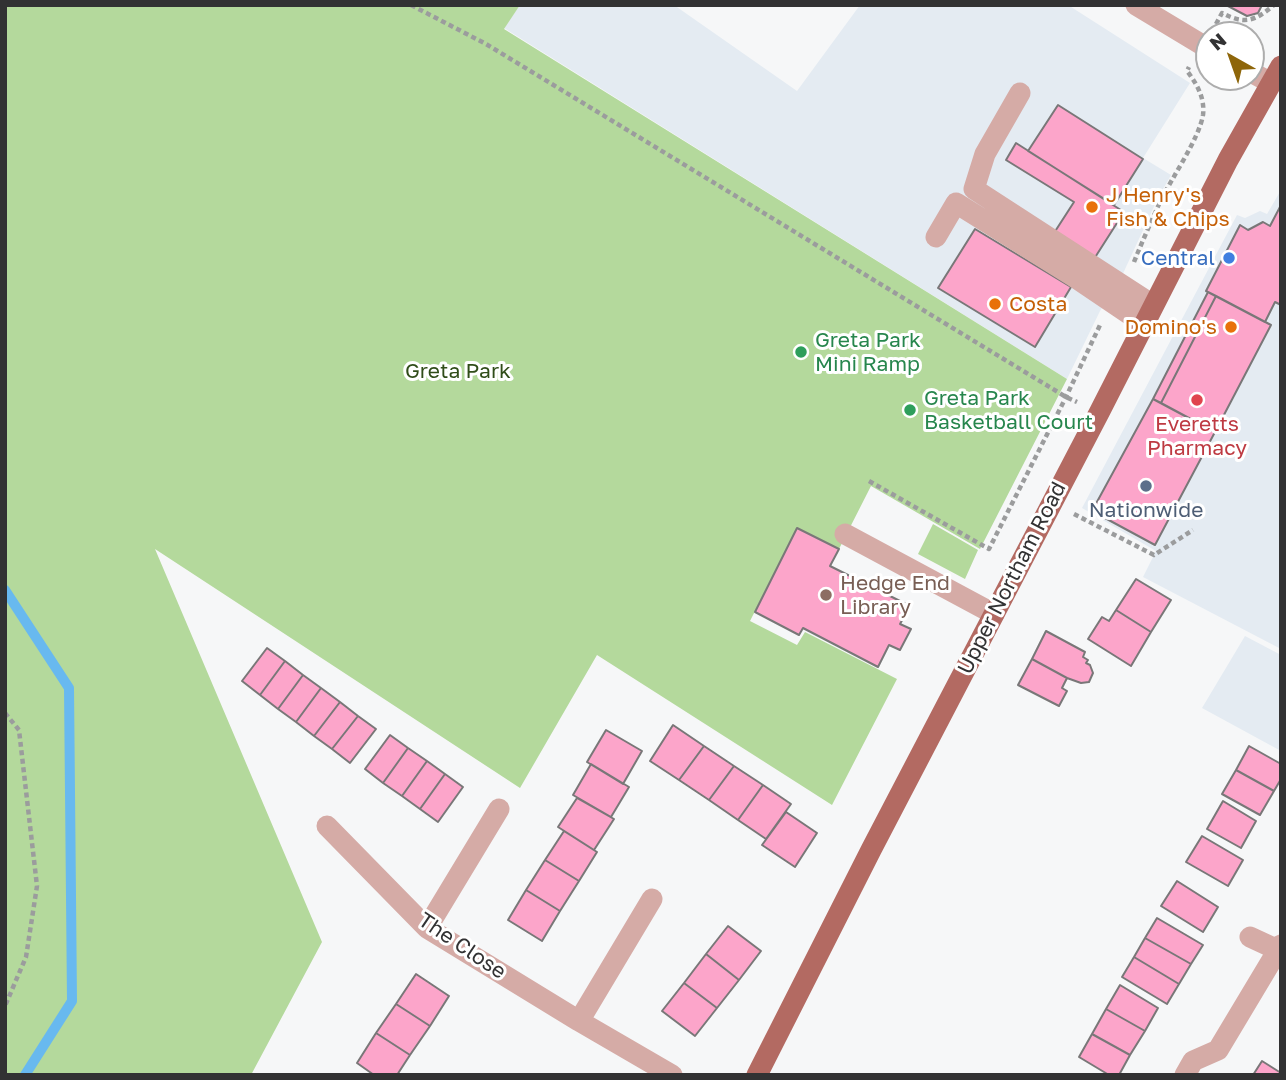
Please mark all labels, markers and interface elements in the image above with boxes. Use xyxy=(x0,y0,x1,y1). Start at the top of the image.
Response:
north arrow xyxy=(1195,21,1265,91)
text: N xyxy=(1205,28,1230,55)
place label: J Henry's Fish & Chips xyxy=(1106,182,1230,232)
marker: J Henry's Fish & Chips xyxy=(1084,199,1100,215)
place label: Central xyxy=(1141,245,1215,271)
marker: Central xyxy=(1221,250,1237,266)
place label: Costa xyxy=(1009,291,1067,317)
marker: Costa xyxy=(987,296,1003,312)
place label: Domino's xyxy=(1124,314,1217,340)
marker: Domino's xyxy=(1223,319,1239,335)
place label: Greta Park Mini Ramp xyxy=(815,327,921,377)
marker: Greta Park Mini Ramp xyxy=(793,344,809,360)
park label: Greta Park xyxy=(405,358,511,384)
place label: Greta Park Basketball Court xyxy=(924,385,1093,435)
marker: Everetts Pharmacy xyxy=(1189,392,1205,408)
marker: Greta Park Basketball Court xyxy=(902,402,918,418)
place label: Everetts Pharmacy xyxy=(1147,411,1247,461)
street label: Upper Northam Road xyxy=(953,478,1071,678)
marker: Nationwide xyxy=(1138,478,1154,494)
place label: Nationwide xyxy=(1089,497,1203,523)
place label: Hedge End Library xyxy=(840,570,950,620)
marker: Hedge End Library xyxy=(818,587,834,603)
street label: The Close xyxy=(413,908,511,984)

